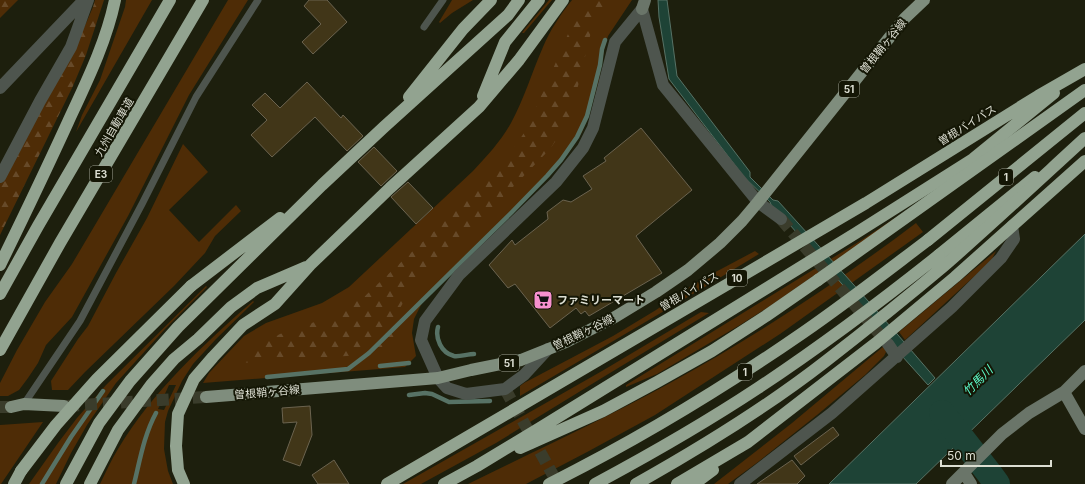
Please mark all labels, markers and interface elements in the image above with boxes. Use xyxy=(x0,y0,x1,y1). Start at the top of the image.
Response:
street label: 曽根鞘ヶ谷線 xyxy=(857,16,909,76)
road number: 51 xyxy=(839,81,859,97)
street label: 九州自動車道 xyxy=(91,95,137,159)
street label: 曽根バイパス xyxy=(935,102,999,148)
road number: E3 xyxy=(90,166,112,182)
road number: 1 xyxy=(999,169,1013,185)
street label: 曽根バイパス xyxy=(657,268,721,314)
road number: 10 xyxy=(727,270,747,286)
supermarket icon: ファミリーマート xyxy=(532,289,554,311)
place label: ファミリーマート xyxy=(557,293,645,307)
street label: 曽根鞘ヶ谷線 xyxy=(550,311,616,353)
road number: 51 xyxy=(499,355,519,371)
water label: 竹馬川 xyxy=(960,361,997,399)
road number: 1 xyxy=(738,364,752,380)
street label: 曽根鞘ヶ谷線 xyxy=(234,382,300,402)
scale bar xyxy=(941,442,1051,468)
text: 50 m xyxy=(947,448,976,463)

